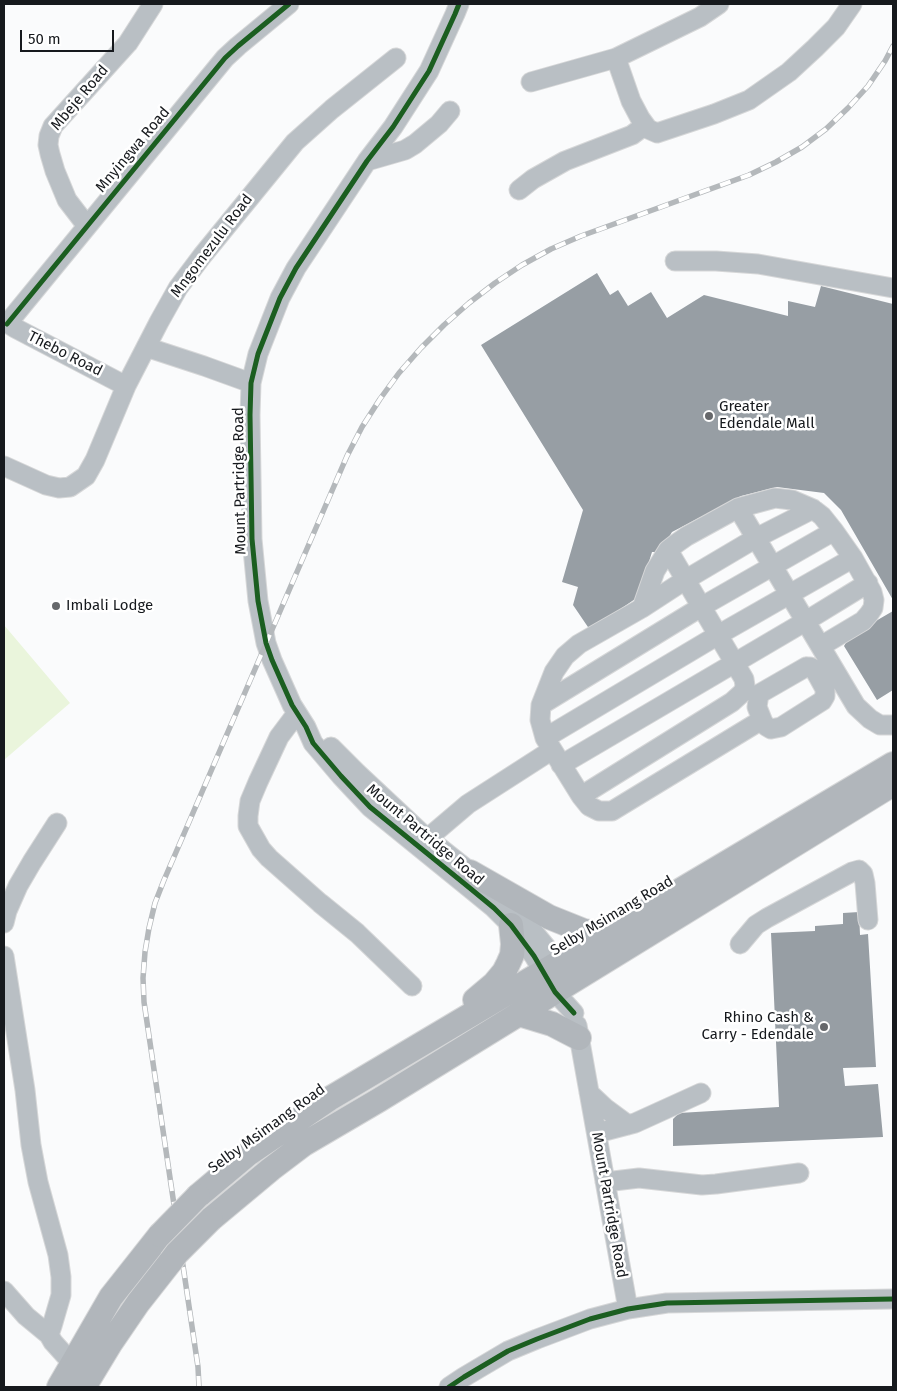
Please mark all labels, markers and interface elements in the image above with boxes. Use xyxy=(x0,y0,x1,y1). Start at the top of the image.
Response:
scale bar xyxy=(22,20,116,52)
text: 50 m xyxy=(28,30,61,48)
street label: Mbeje Road xyxy=(47,62,113,134)
street label: Mnyingwa Road xyxy=(92,104,174,196)
street label: Mngomezulu Road xyxy=(167,191,257,301)
street label: Thebo Road xyxy=(25,328,105,380)
place label: Greater Edendale Mall xyxy=(719,398,815,433)
street label: Mount Partridge Road xyxy=(230,407,250,555)
marker: Greater Edendale Mall xyxy=(703,410,715,422)
place label: Imbali Lodge xyxy=(66,597,153,615)
marker: Imbali Lodge xyxy=(50,600,62,612)
street label: Mount Partridge Road xyxy=(363,781,487,889)
street label: Selby Msimang Road xyxy=(547,872,677,960)
place label: Rhino Cash & Carry - Edendale xyxy=(702,1009,814,1044)
marker: Rhino Cash & Carry - Edendale xyxy=(818,1021,830,1033)
street label: Selby Msimang Road xyxy=(205,1081,329,1177)
street label: Mount Partridge Road xyxy=(587,1131,631,1279)

